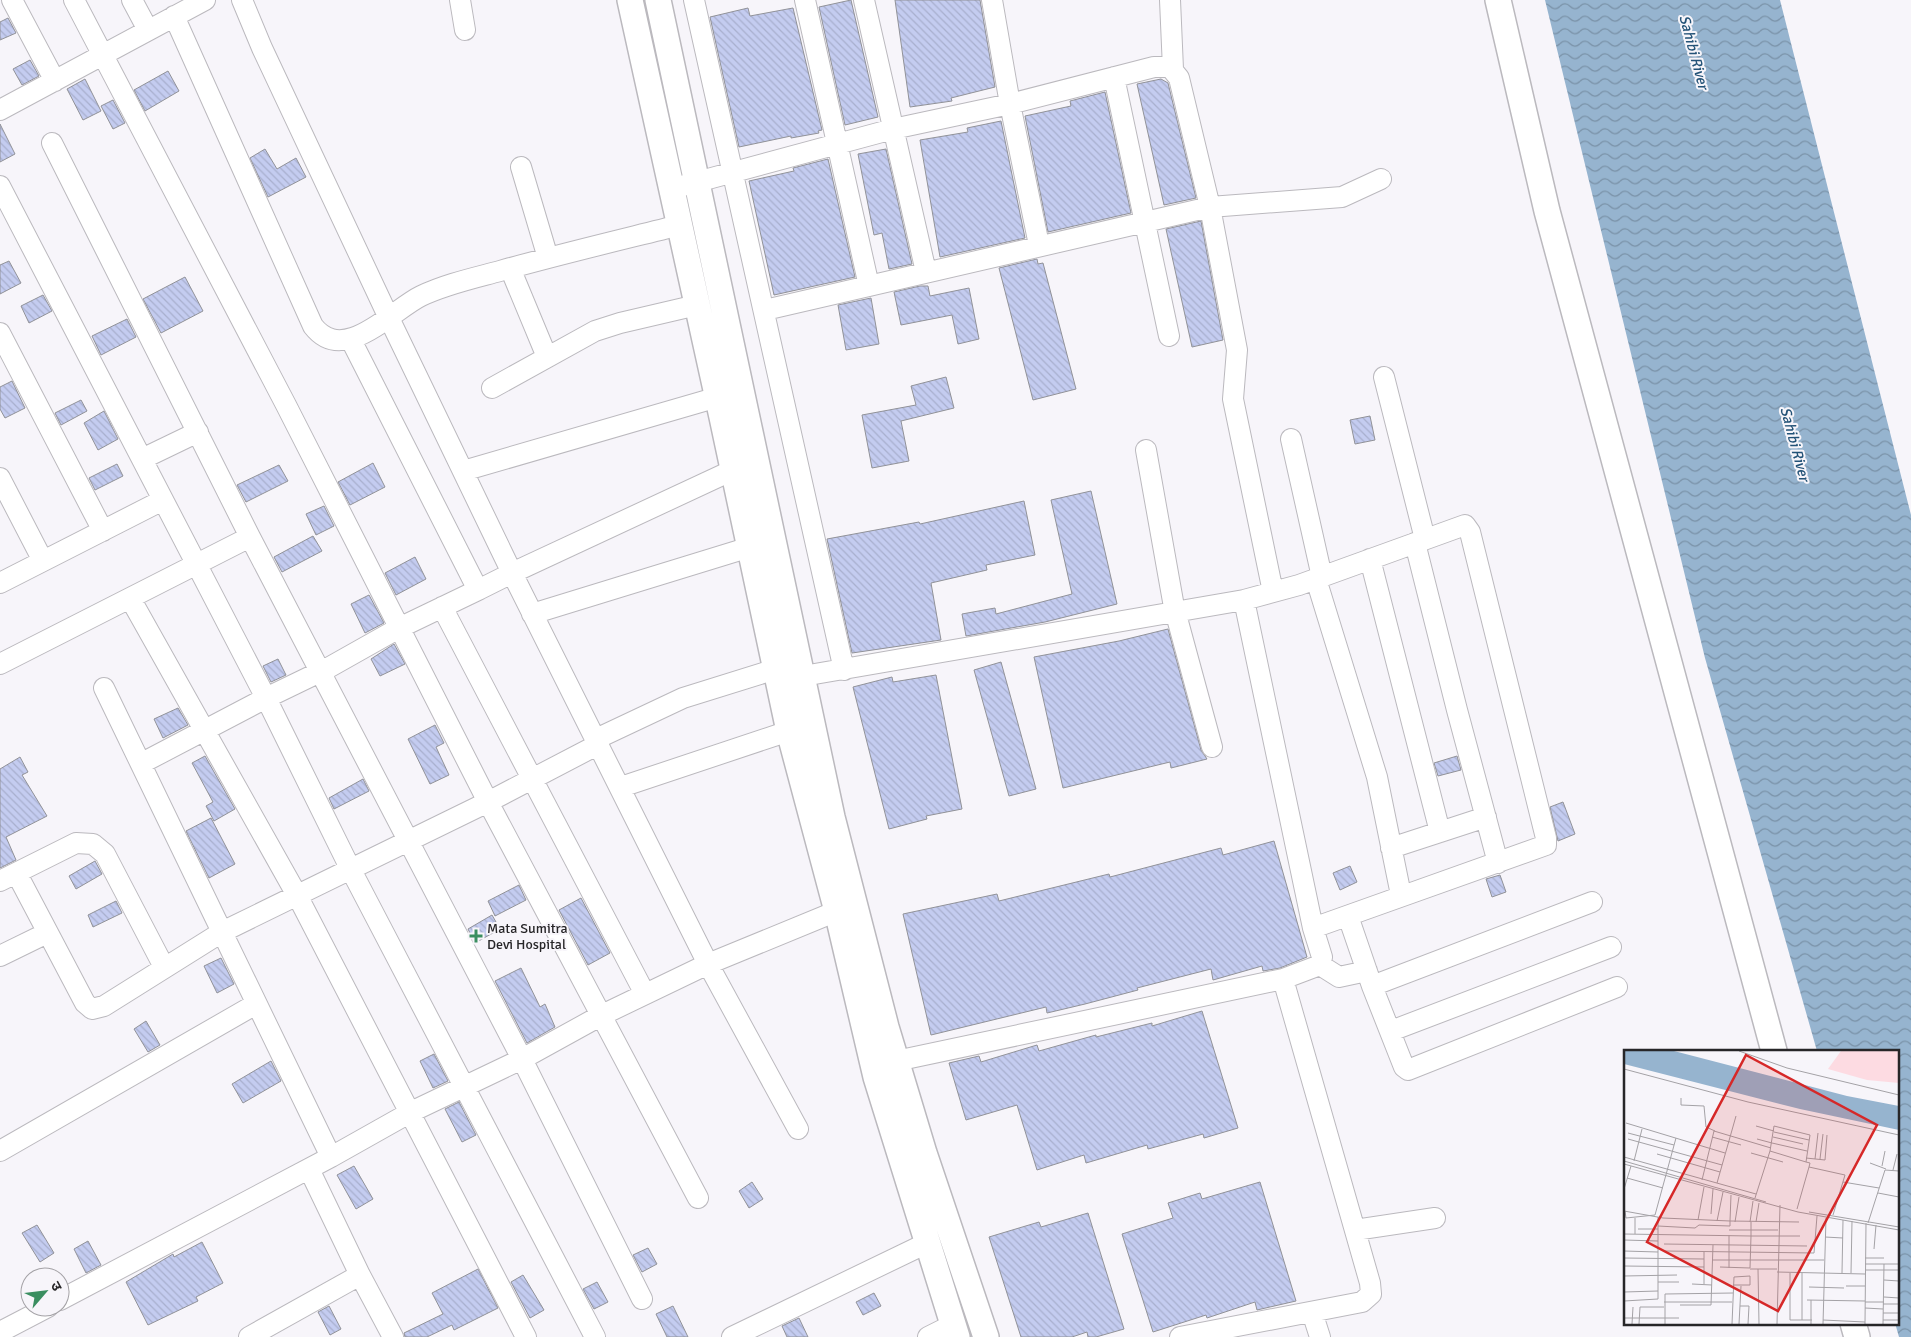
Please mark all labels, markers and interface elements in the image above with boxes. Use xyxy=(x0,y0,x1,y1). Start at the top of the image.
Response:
water label: Sahibi River xyxy=(1675,13,1713,93)
water label: Sahibi River xyxy=(1776,405,1814,485)
place label: Mata Sumitra Devi Hospital xyxy=(487,920,568,953)
marker: Mata Sumitra Devi Hospital xyxy=(469,929,483,943)
inset map xyxy=(1624,1050,1898,1324)
north arrow xyxy=(20,1267,70,1317)
text: उ xyxy=(47,1279,66,1294)

